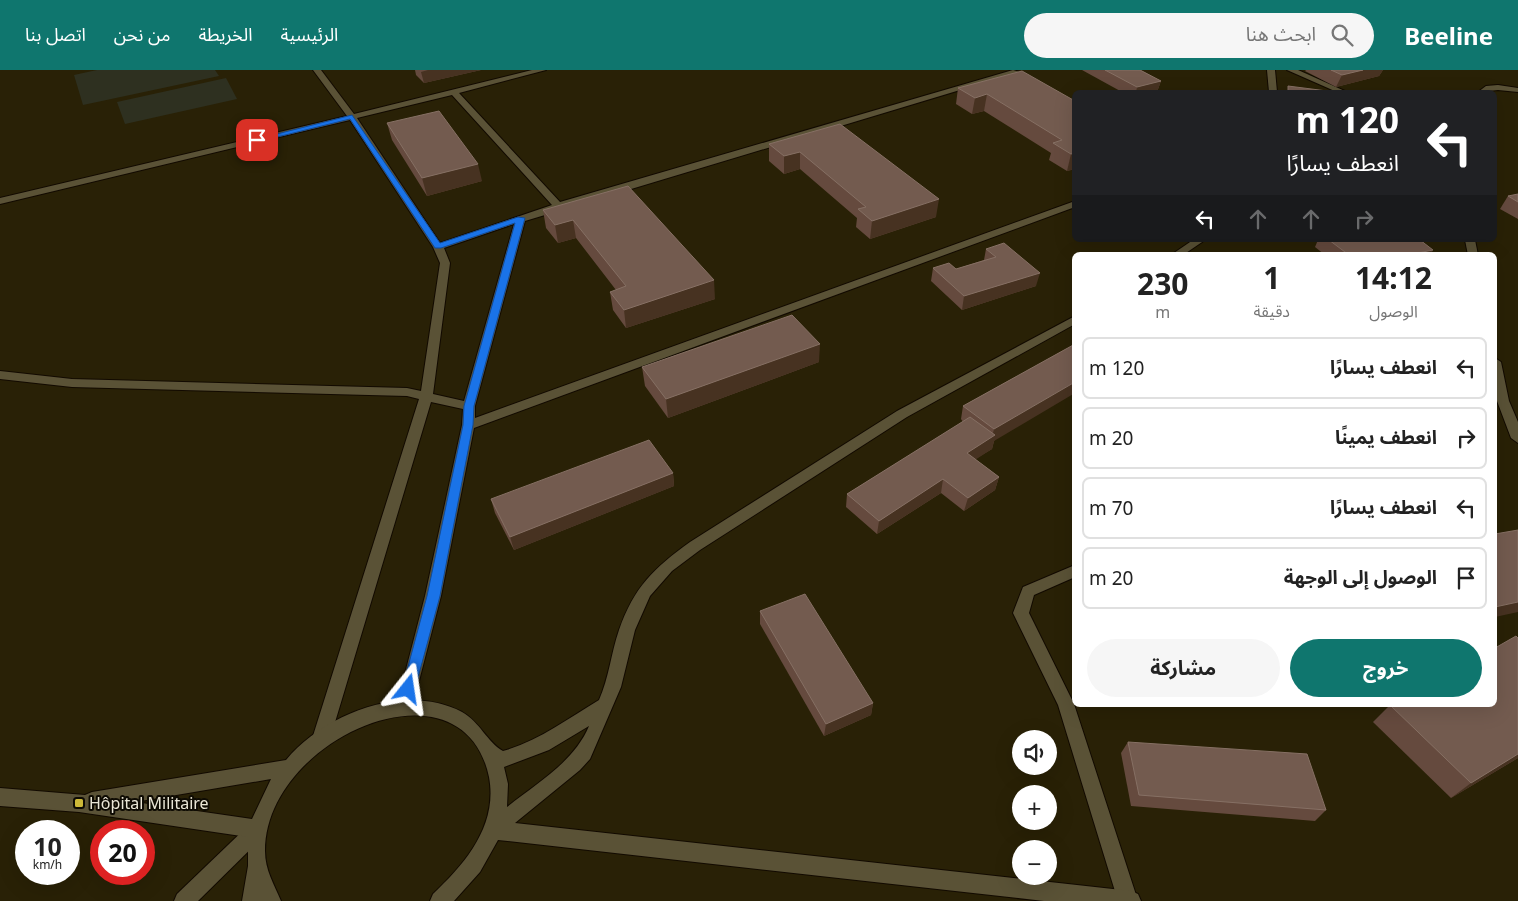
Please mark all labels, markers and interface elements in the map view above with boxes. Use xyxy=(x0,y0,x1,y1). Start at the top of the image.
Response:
search box xyxy=(1024,13,1374,58)
text: Beeline xyxy=(1404,19,1493,52)
text: ابحث هنا xyxy=(1246,21,1316,47)
icon: search xyxy=(1328,21,1356,49)
text: اتصل بنا xyxy=(25,22,86,46)
text: من نحن xyxy=(114,22,171,46)
text: الخريطة xyxy=(199,22,252,46)
text: الرئيسية xyxy=(280,22,338,46)
text: 120 m xyxy=(1296,96,1399,143)
icon: left xyxy=(1417,110,1482,175)
pin xyxy=(236,119,278,161)
icon: arrive xyxy=(243,126,271,154)
text: انعطف يسارًا xyxy=(1286,147,1399,177)
icon: left xyxy=(1191,205,1219,233)
icon: ahead xyxy=(1244,205,1272,233)
icon: ahead xyxy=(1297,205,1325,233)
icon: right xyxy=(1350,205,1378,233)
text: 1 xyxy=(1263,257,1280,298)
text: 14:12 xyxy=(1355,257,1432,298)
text: 230 xyxy=(1137,263,1189,304)
text: دقيقة xyxy=(1254,300,1290,322)
text: الوصول xyxy=(1369,300,1418,322)
text: m xyxy=(1155,301,1170,323)
text: انعطف يسارًا xyxy=(1330,354,1437,380)
icon: left xyxy=(1452,354,1480,382)
text: 120 m xyxy=(1089,355,1144,381)
text: انعطف يمينًا xyxy=(1335,424,1437,450)
icon: right xyxy=(1452,424,1480,452)
text: 20 m xyxy=(1089,425,1133,451)
text: انعطف يسارًا xyxy=(1330,494,1437,520)
icon: left xyxy=(1452,494,1480,522)
text: 70 m xyxy=(1089,495,1133,521)
text: الوصول إلى الوجهة xyxy=(1284,564,1437,590)
icon: arrive xyxy=(1452,564,1480,592)
text: 20 m xyxy=(1089,565,1133,591)
button: مشاركة xyxy=(1087,639,1280,697)
button: خروج xyxy=(1290,639,1482,697)
position arrow xyxy=(381,662,433,714)
map controls xyxy=(1012,730,1057,885)
button: sound xyxy=(1012,730,1057,775)
button: + xyxy=(1012,785,1057,830)
place label: Hôpital Militaire xyxy=(89,792,209,814)
marker: Hôpital Militaire xyxy=(73,797,85,809)
speed limit sign: 20 xyxy=(90,820,155,885)
text: 10 xyxy=(33,829,62,863)
button: − xyxy=(1012,840,1057,885)
text: km/h xyxy=(33,856,62,873)

